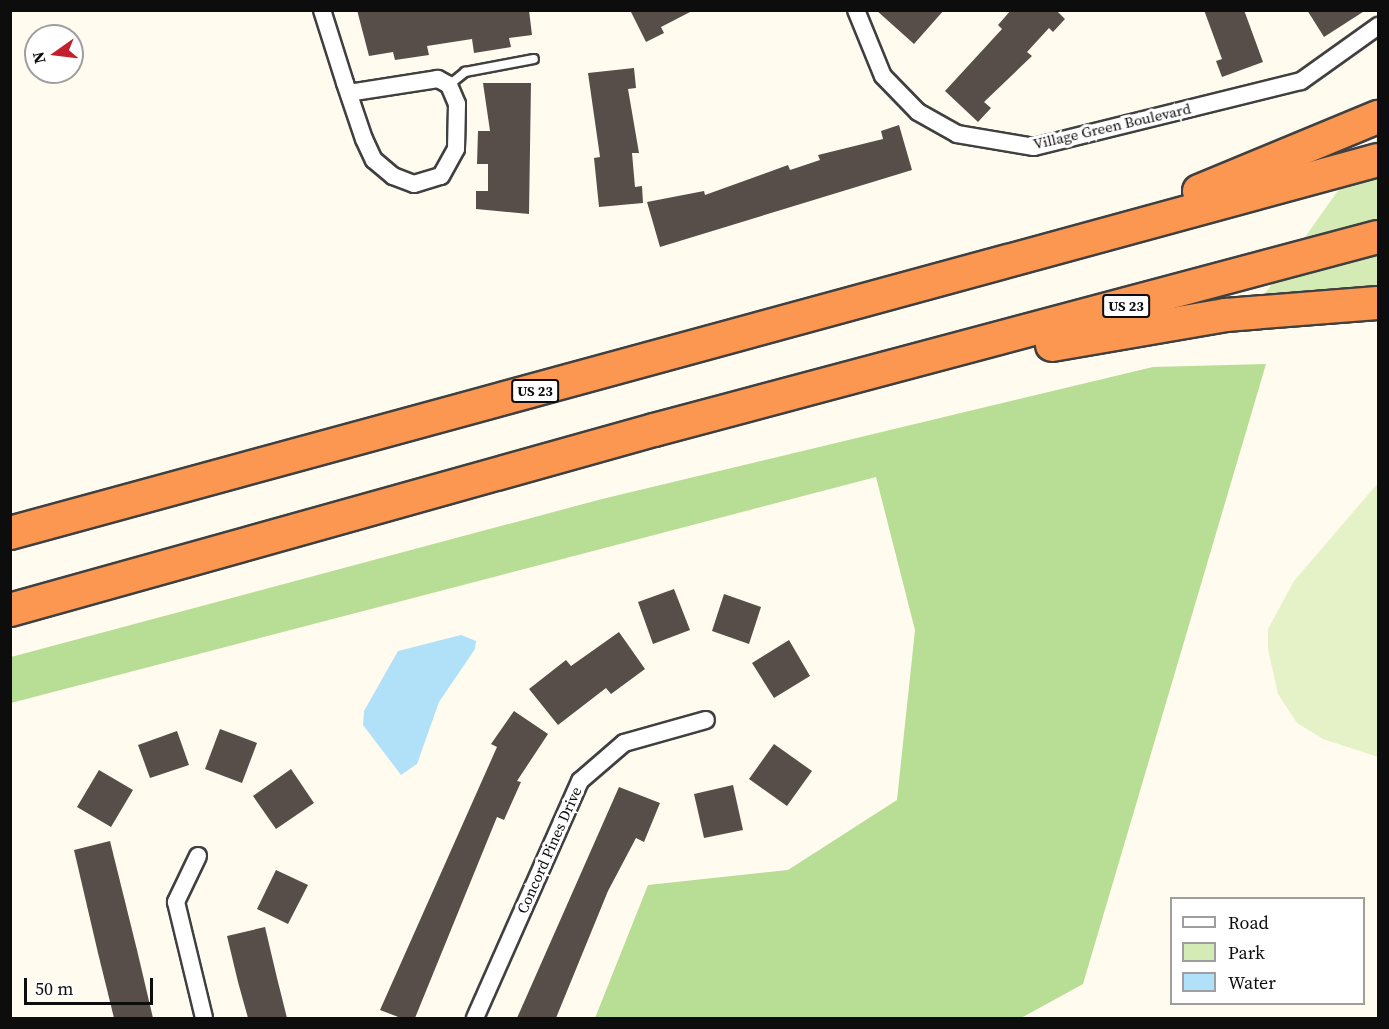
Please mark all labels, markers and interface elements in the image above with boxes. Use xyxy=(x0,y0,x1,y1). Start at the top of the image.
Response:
north arrow xyxy=(24,24,84,84)
text: N xyxy=(26,50,51,66)
street label: Village Green Boulevard xyxy=(1031,99,1193,153)
road number: US 23 xyxy=(1102,295,1150,317)
road number: US 23 xyxy=(511,380,559,402)
street label: Concord Pines Drive xyxy=(513,784,585,916)
legend xyxy=(1170,897,1365,1005)
text: Road xyxy=(1228,910,1269,935)
text: Park xyxy=(1228,940,1265,965)
scale bar xyxy=(27,966,156,1004)
text: Water xyxy=(1228,970,1276,995)
text: 50 m xyxy=(35,976,73,1001)

